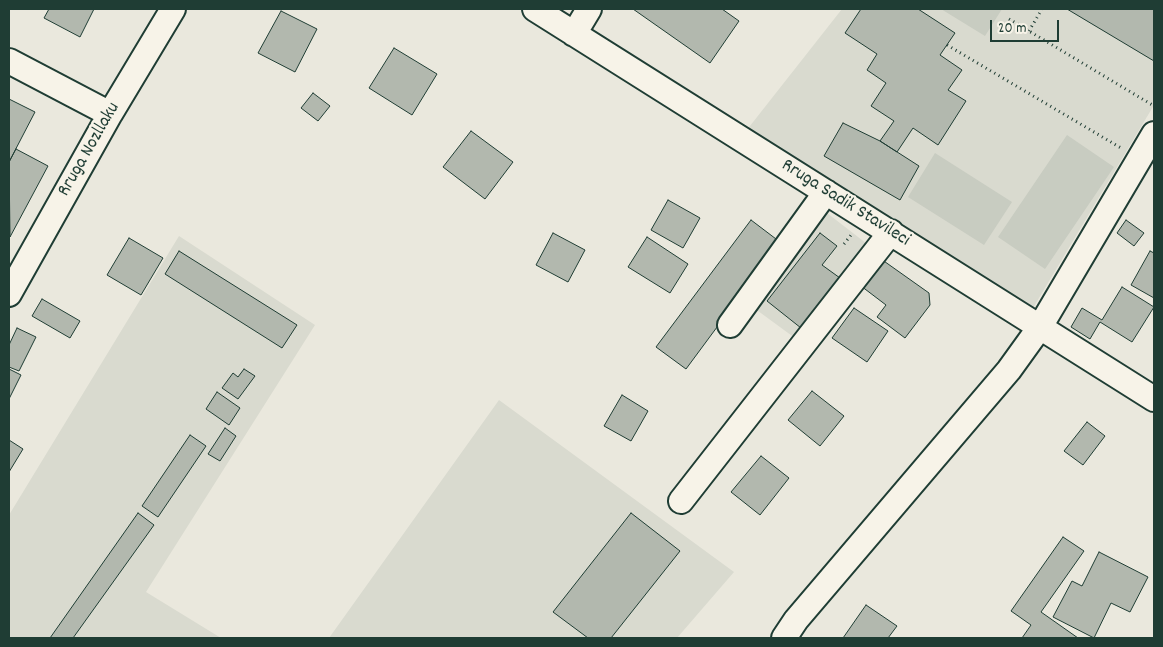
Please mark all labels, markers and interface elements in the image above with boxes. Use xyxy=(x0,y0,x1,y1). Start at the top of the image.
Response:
scale bar xyxy=(993,10,1062,42)
text: 20 m xyxy=(998,18,1026,40)
street label: Rruga Nozllaku xyxy=(54,99,126,201)
street label: Rruga Sadik Stavileci xyxy=(776,155,914,253)

